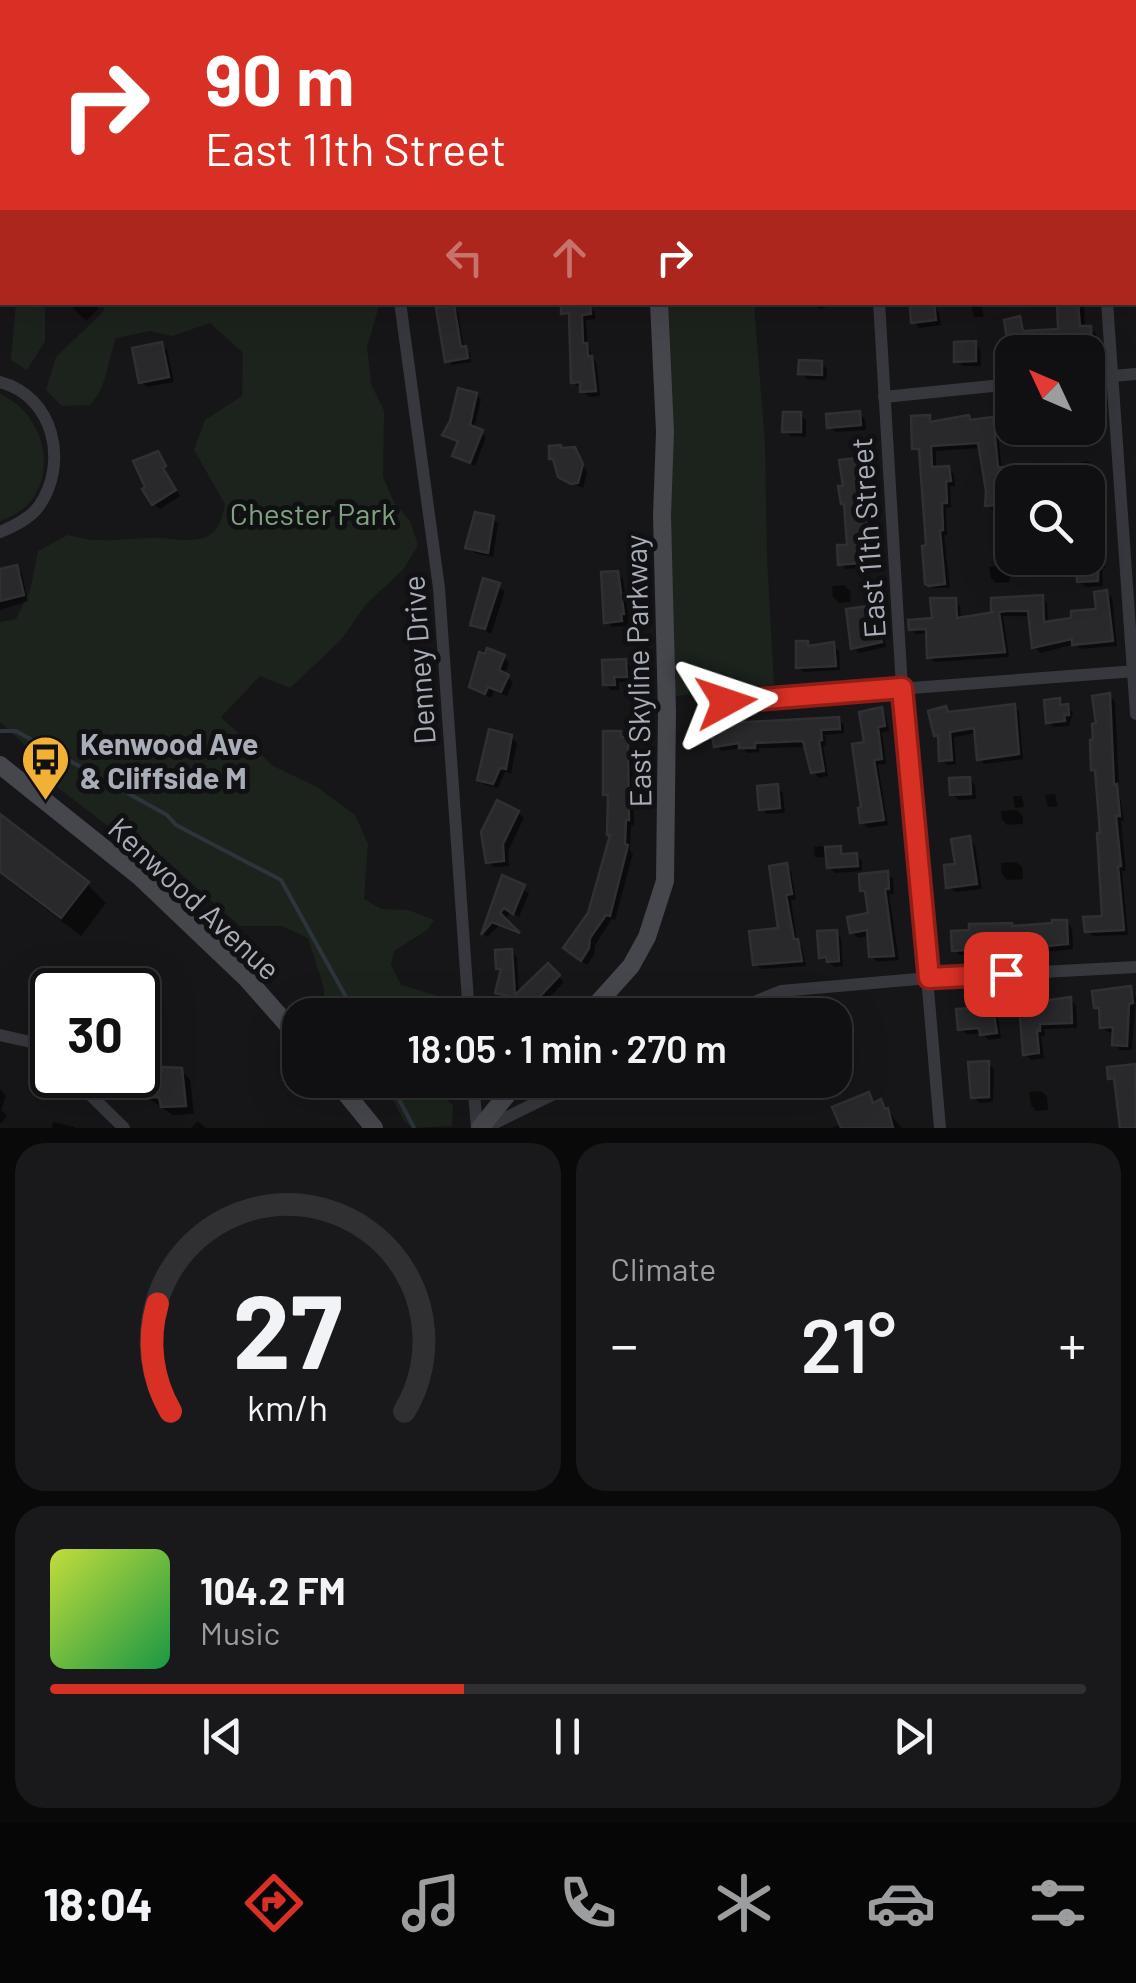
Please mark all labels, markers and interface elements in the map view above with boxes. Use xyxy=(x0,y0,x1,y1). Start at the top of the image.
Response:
text: 90 m xyxy=(205,36,355,120)
icon: right xyxy=(40,40,170,170)
text: East 11th Street xyxy=(205,121,506,175)
icon: left xyxy=(437,230,492,285)
icon: ahead xyxy=(542,230,597,285)
icon: right xyxy=(647,230,702,285)
north arrow xyxy=(995,335,1105,445)
map controls xyxy=(995,335,1105,575)
street label: East 11th Street xyxy=(842,437,892,639)
button: search xyxy=(995,465,1105,575)
park label: Chester Park xyxy=(230,495,396,531)
street label: East Skyline Parkway xyxy=(617,534,657,808)
street label: Denney Drive xyxy=(394,574,442,746)
position arrow xyxy=(674,650,778,754)
place label: Kenwood Ave & Cliffside M xyxy=(80,725,258,795)
bus stop icon: Kenwood Ave & Cliffside M xyxy=(19,734,71,802)
street label: Kenwood Avenue xyxy=(102,809,288,987)
pin xyxy=(964,932,1049,1017)
icon: arrive xyxy=(979,947,1034,1002)
speed limit sign: 30 xyxy=(30,968,160,1098)
text: 18:05 · 1 min · 270 m xyxy=(407,1025,727,1071)
text: Climate xyxy=(611,1249,716,1287)
text: 27 xyxy=(233,1265,343,1390)
text: 21° xyxy=(801,1298,896,1388)
text: − xyxy=(611,1310,638,1376)
text: + xyxy=(1058,1310,1086,1376)
text: km/h xyxy=(247,1385,328,1428)
text: 104.2 FM xyxy=(200,1567,346,1613)
text: Music xyxy=(200,1613,280,1651)
icon: previous xyxy=(195,1709,250,1764)
icon: pause xyxy=(540,1709,595,1764)
icon: next xyxy=(886,1709,941,1764)
icon: directions xyxy=(239,1868,309,1938)
icon: music xyxy=(396,1868,466,1938)
icon: phone xyxy=(553,1868,623,1938)
icon: climate xyxy=(709,1868,779,1938)
icon: car xyxy=(866,1868,936,1938)
icon: filters xyxy=(1023,1868,1093,1938)
text: 18:04 xyxy=(43,1876,153,1930)

